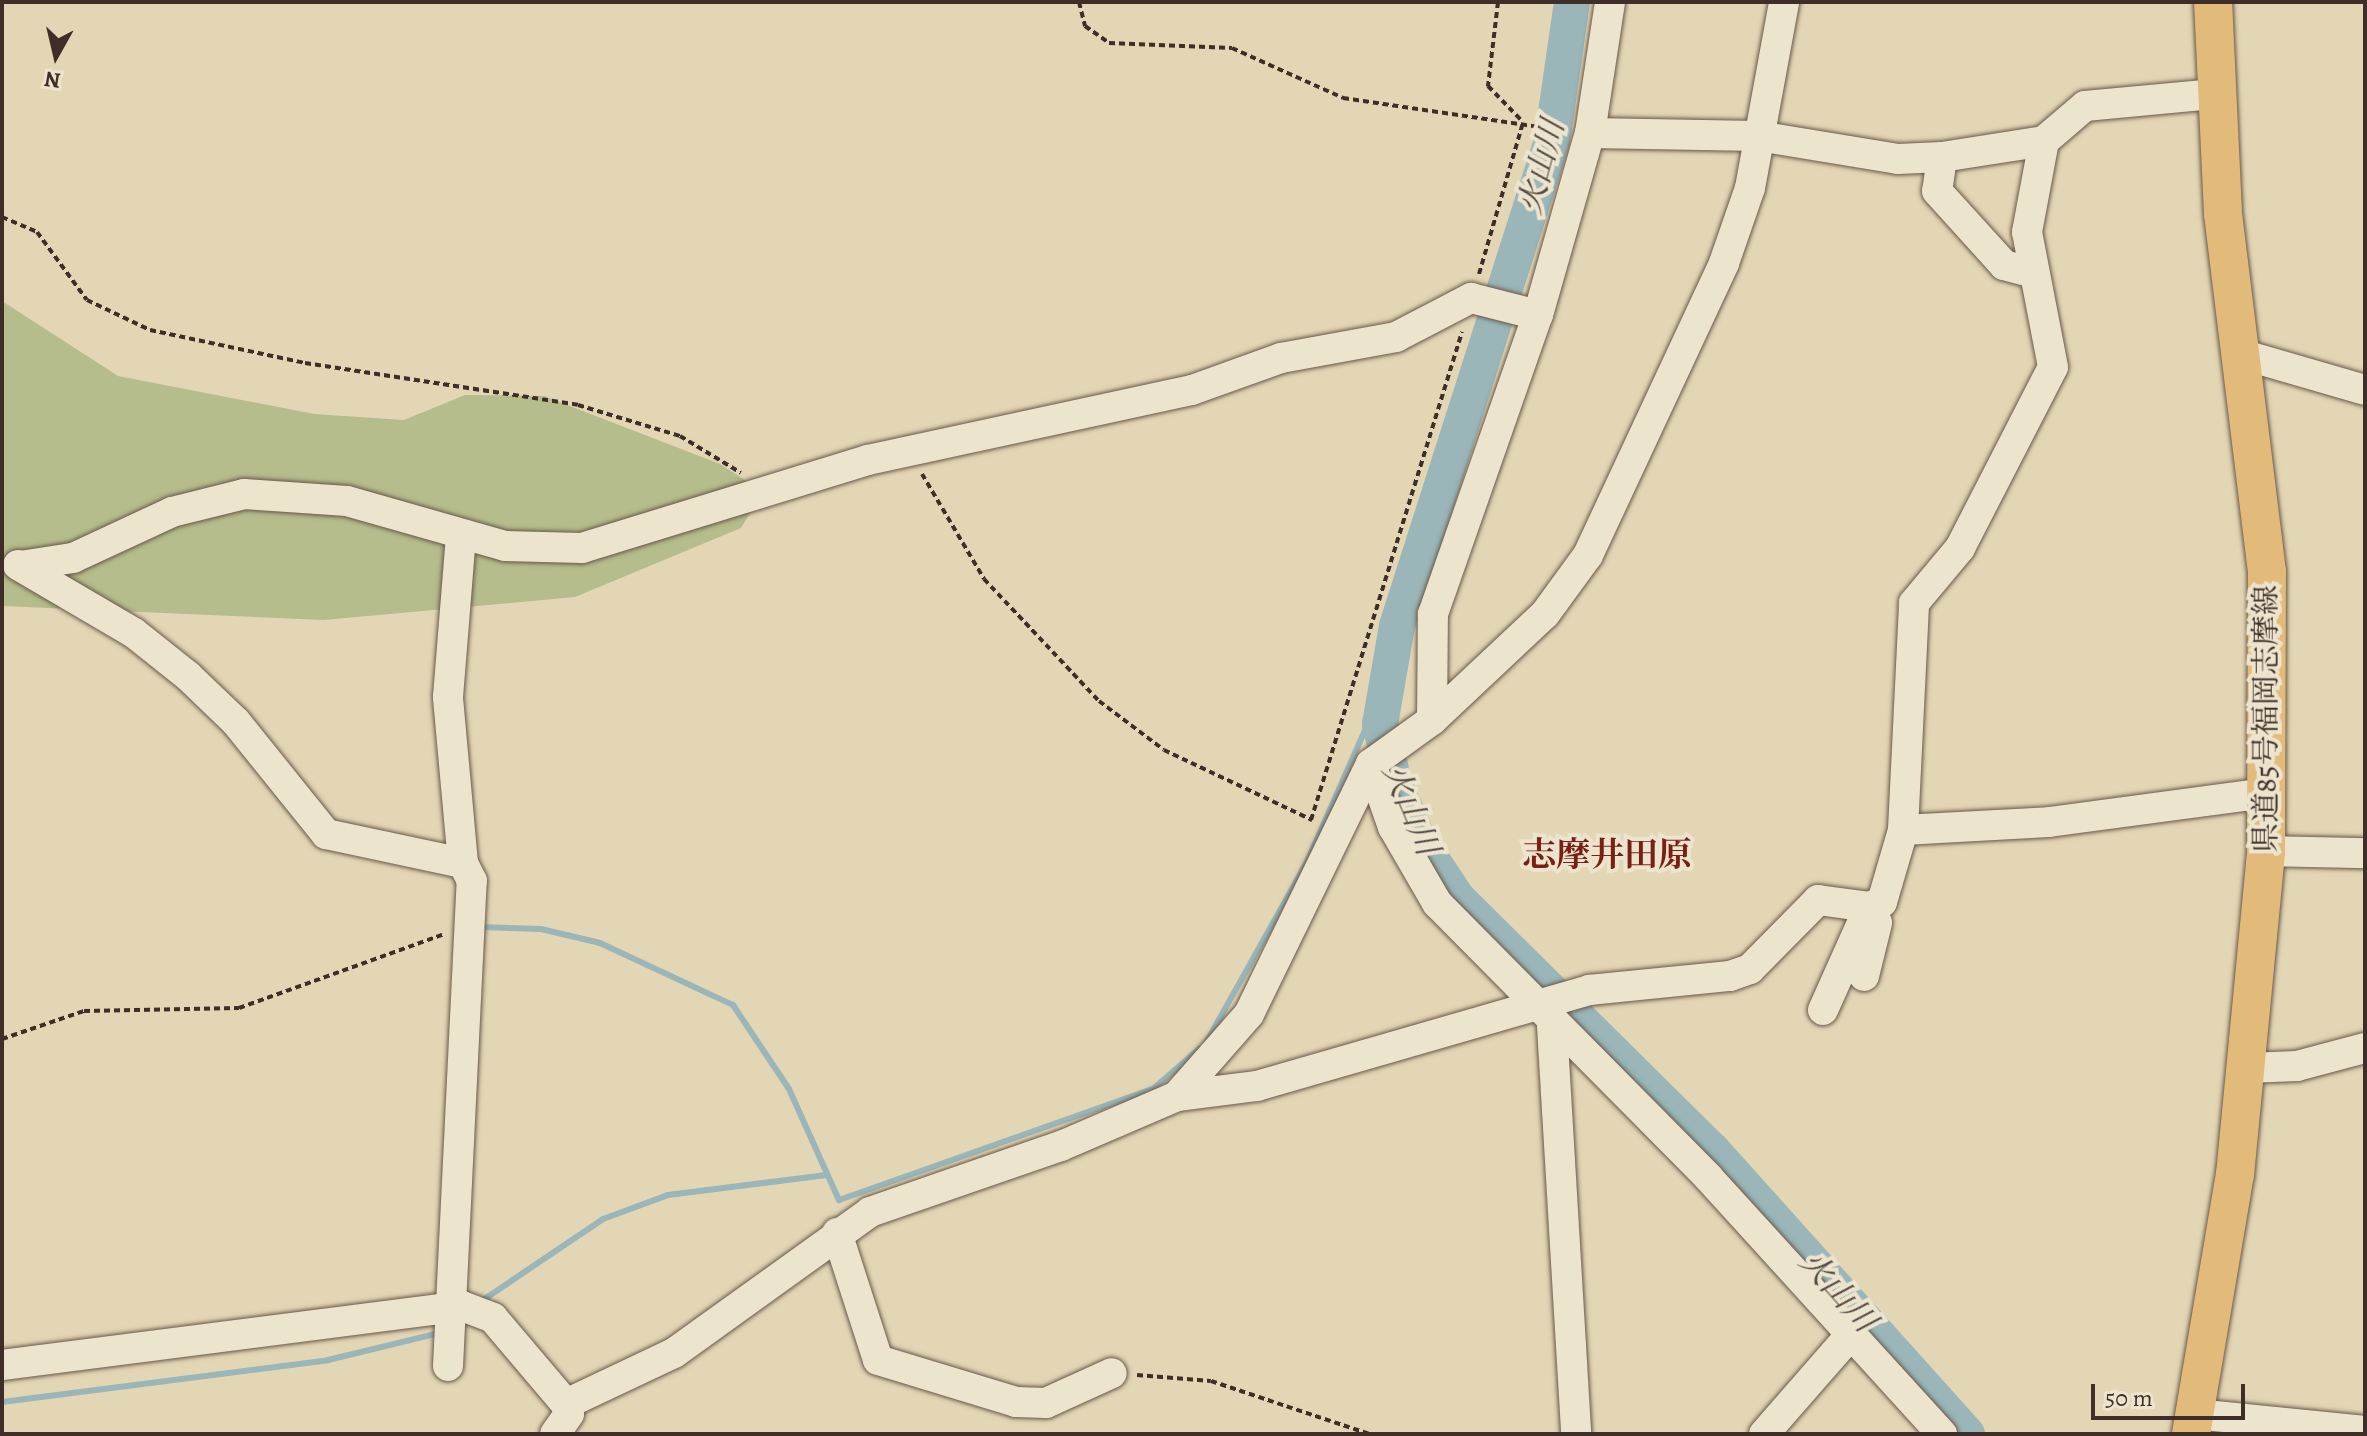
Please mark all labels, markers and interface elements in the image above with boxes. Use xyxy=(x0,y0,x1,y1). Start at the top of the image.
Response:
north arrow xyxy=(16,16,96,96)
text: N xyxy=(43,64,63,96)
water label: 火山川 xyxy=(1510,116,1572,218)
street label: 県道85号福岡志摩線 xyxy=(2248,585,2284,853)
water label: 火山川 xyxy=(1375,757,1447,861)
district label: 志摩井田原 xyxy=(1522,835,1692,875)
water label: 火山川 xyxy=(1792,1242,1884,1340)
scale bar xyxy=(2095,1368,2249,1418)
text: 50 m xyxy=(2105,1382,2153,1414)

